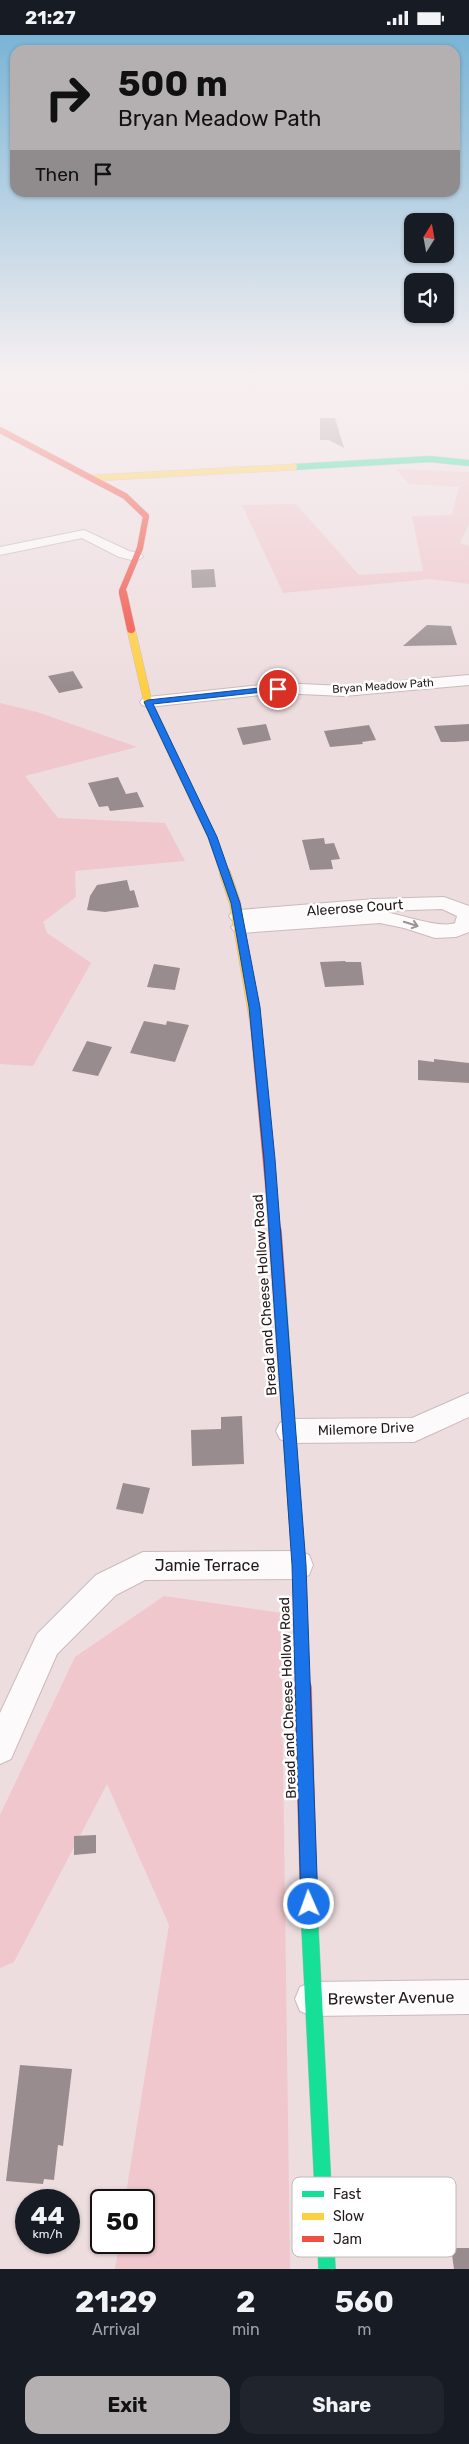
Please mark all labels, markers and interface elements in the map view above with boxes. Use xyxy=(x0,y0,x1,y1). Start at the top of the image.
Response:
text: 21:27 xyxy=(25,6,76,29)
text: 500 m xyxy=(118,63,228,105)
icon: right xyxy=(35,65,100,130)
text: Bryan Meadow Path xyxy=(118,105,321,132)
icon: arrive xyxy=(89,160,117,188)
text: Then xyxy=(35,163,79,186)
north arrow xyxy=(404,213,454,263)
map controls xyxy=(404,213,454,323)
button: sound xyxy=(404,273,454,323)
pin xyxy=(257,668,299,710)
icon: arrive xyxy=(264,675,292,703)
street label: Bryan Meadow Path xyxy=(332,676,434,696)
street label: Aleerose Court xyxy=(306,896,404,920)
one-way arrow xyxy=(403,919,419,929)
street label: Bread and Cheese Hollow Road xyxy=(249,1194,281,1396)
street label: Milemore Drive xyxy=(318,1419,415,1439)
street label: Jamie Terrace xyxy=(155,1556,259,1575)
street label: Bread and Cheese Hollow Road xyxy=(276,1597,300,1799)
position arrow xyxy=(282,1877,334,1929)
street label: Brewster Avenue xyxy=(328,1987,454,2009)
legend xyxy=(292,2177,456,2257)
text: Fast xyxy=(333,2186,362,2203)
speed limit sign: 50 xyxy=(90,2189,155,2254)
text: 44 xyxy=(30,2201,65,2230)
text: Slow xyxy=(333,2208,364,2225)
text: km/h xyxy=(33,2227,62,2241)
text: Jam xyxy=(333,2231,362,2248)
text: 21:29 xyxy=(75,2284,157,2320)
text: 2 xyxy=(236,2284,256,2320)
text: 560 xyxy=(335,2284,394,2320)
text: Arrival xyxy=(92,2320,140,2339)
text: min xyxy=(232,2320,260,2339)
text: m xyxy=(357,2320,371,2339)
button: Exit xyxy=(25,2376,230,2434)
button: Share xyxy=(240,2376,444,2434)

